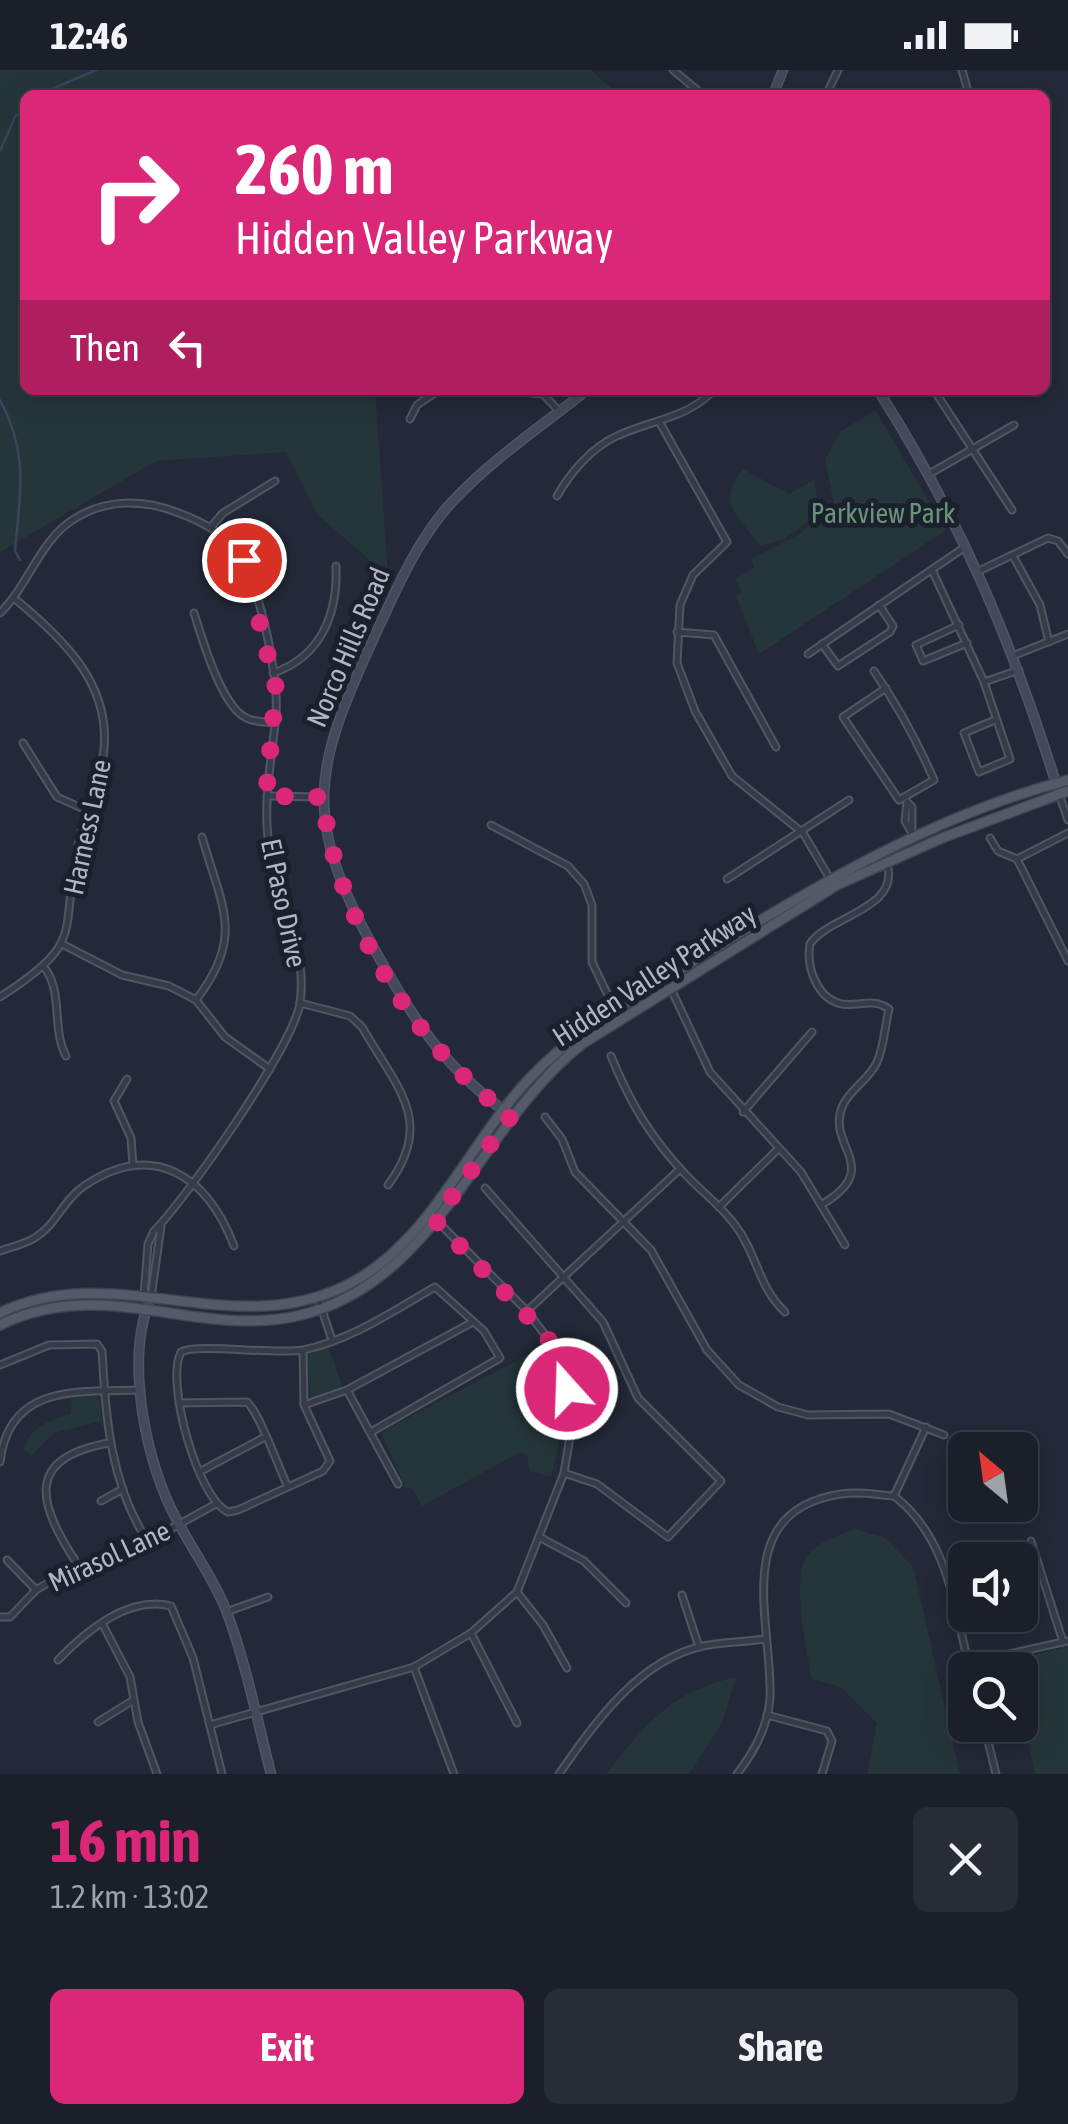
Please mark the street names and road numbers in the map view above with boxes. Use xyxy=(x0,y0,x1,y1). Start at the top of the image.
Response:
street label: Norco Hills Road xyxy=(300,562,396,732)
street label: Harness Lane xyxy=(57,756,117,898)
street label: El Paso Drive xyxy=(255,836,313,970)
street label: Hidden Valley Parkway xyxy=(547,897,761,1053)
street label: Mirasol Lane xyxy=(43,1514,175,1598)

